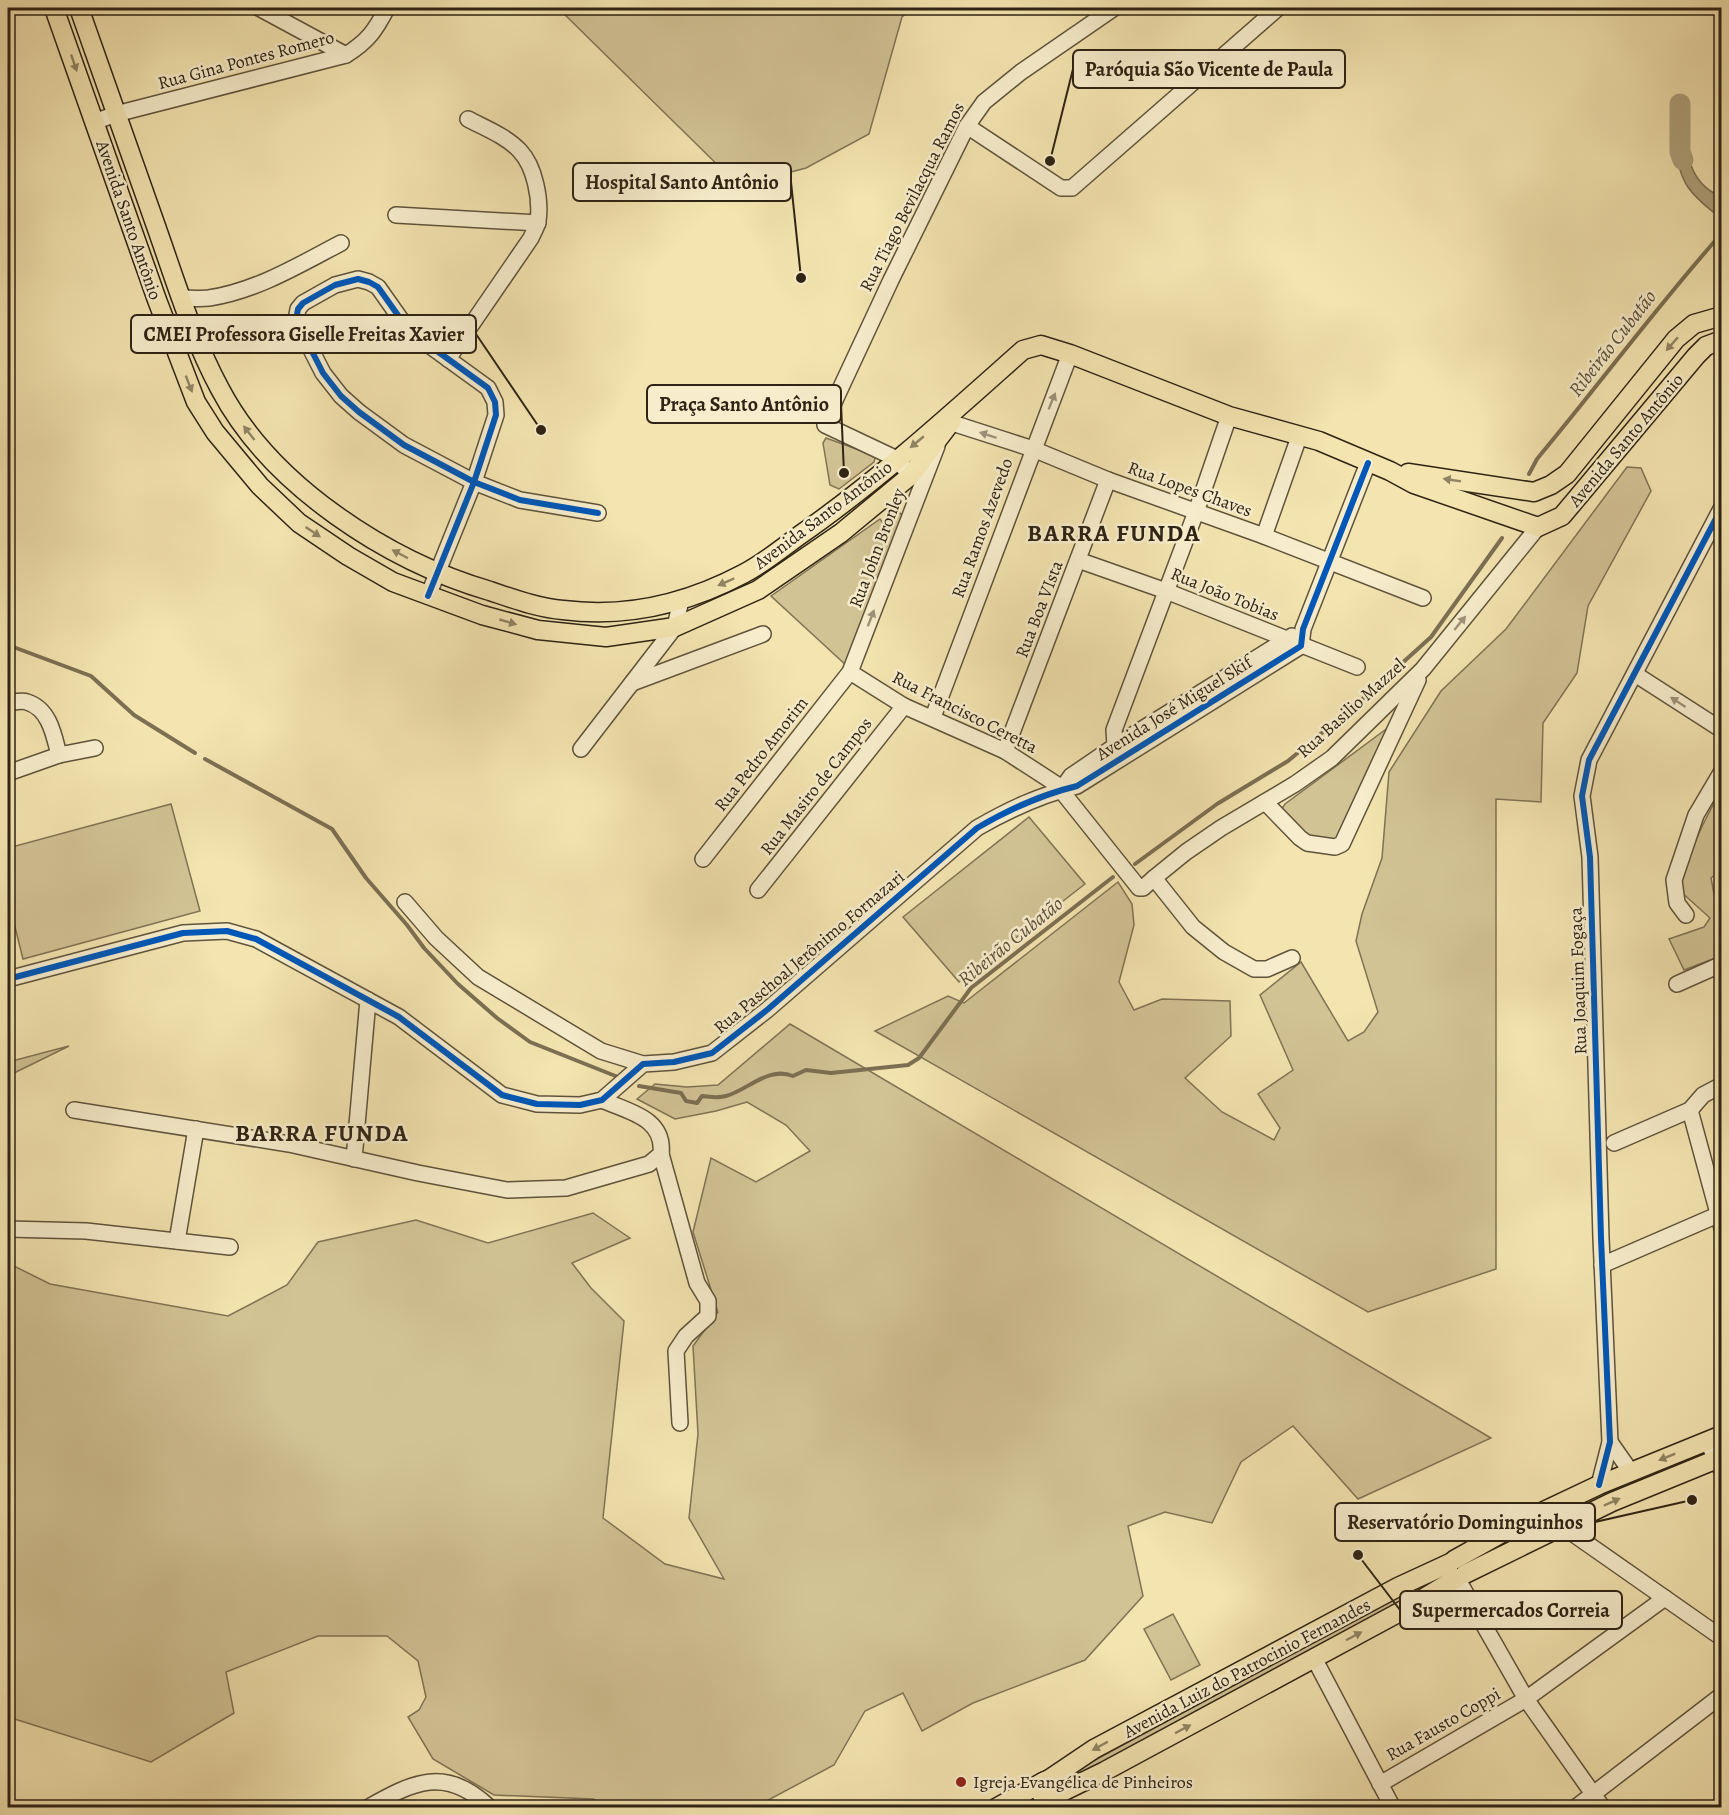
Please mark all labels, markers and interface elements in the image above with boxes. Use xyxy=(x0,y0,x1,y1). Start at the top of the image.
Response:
street label: Rua Gina Pontes Romero xyxy=(155,25,337,95)
callout: Paróquia São Vicente de Paula xyxy=(1073,50,1345,88)
one-way arrow xyxy=(69,54,79,72)
text: Paróquia São Vicente de Paula xyxy=(1085,56,1334,83)
street label: Rua Tiago Bevilacqua Ramos xyxy=(854,98,970,296)
street label: Avenida Santo Antônio xyxy=(90,136,168,303)
callout: Hospital Santo Antônio xyxy=(573,163,791,201)
text: Hospital Santo Antônio xyxy=(585,169,779,196)
water label: Ribeirão Cubatão xyxy=(1562,284,1663,402)
callout: CMEI Professora Giselle Freitas Xavier xyxy=(131,315,476,353)
text: CMEI Professora Giselle Freitas Xavier xyxy=(143,321,465,348)
one-way arrow xyxy=(1666,336,1679,351)
street label: Avenida Santo Antônio xyxy=(1562,368,1689,513)
one-way arrow xyxy=(185,376,195,394)
callout: Praça Santo Antônio xyxy=(647,385,841,423)
text: Praça Santo Antônio xyxy=(659,391,829,418)
one-way arrow xyxy=(1047,392,1057,410)
one-way arrow xyxy=(242,425,255,441)
one-way arrow xyxy=(979,430,997,439)
one-way arrow xyxy=(910,435,925,448)
street label: Avenida Santo Antônio xyxy=(748,455,897,576)
street label: Rua Ramos Azevedo xyxy=(946,455,1018,601)
street label: Rua Lopes Chaves xyxy=(1125,455,1255,523)
one-way arrow xyxy=(1443,476,1462,485)
street label: Rua John Bronley xyxy=(843,484,911,611)
district label: BARRA FUNDA xyxy=(1027,517,1201,549)
one-way arrow xyxy=(304,526,320,538)
one-way arrow xyxy=(391,549,408,559)
street label: Rua Boa VIsta xyxy=(1009,556,1069,661)
street label: Rua João Tobias xyxy=(1167,561,1283,627)
one-way arrow xyxy=(717,577,735,587)
one-way arrow xyxy=(867,609,876,627)
one-way arrow xyxy=(1453,615,1466,631)
one-way arrow xyxy=(499,618,517,627)
street label: Avenida José Miguel Skif xyxy=(1091,649,1259,766)
street label: Rua Basilio Mazzel xyxy=(1292,652,1411,763)
street label: Rua Francisco Ceretta xyxy=(888,665,1042,759)
street label: Rua Pedro Amorim xyxy=(709,692,813,816)
one-way arrow xyxy=(1670,697,1686,708)
street label: Rua Masiro de Campos xyxy=(755,712,877,860)
street label: Rua Paschoal Jerônimo Fornazari xyxy=(708,865,910,1039)
water label: Ribeirão Cubatão xyxy=(952,890,1069,992)
street label: Rua Joaquim Fogaça xyxy=(1563,906,1593,1055)
district label: BARRA FUNDA xyxy=(235,1117,409,1149)
one-way arrow xyxy=(1658,1452,1676,1462)
one-way arrow xyxy=(1603,1498,1620,1507)
callout: Reservatório Dominguinhos xyxy=(1335,1503,1595,1541)
text: Reservatório Dominguinhos xyxy=(1347,1509,1583,1536)
callout: Supermercados Correia xyxy=(1400,1591,1622,1629)
street label: Avenida Luiz do Patrocinio Fernandes xyxy=(1118,1592,1375,1744)
text: Supermercados Correia xyxy=(1412,1597,1610,1624)
one-way arrow xyxy=(1346,1632,1363,1641)
street label: Rua Fausto Coppi xyxy=(1381,1682,1505,1766)
one-way arrow xyxy=(1174,1724,1191,1734)
one-way arrow xyxy=(1091,1741,1108,1751)
place label: Igreja Evangélica de Pinheiros xyxy=(973,1770,1193,1794)
marker: Igreja Evangélica de Pinheiros xyxy=(954,1775,968,1789)

